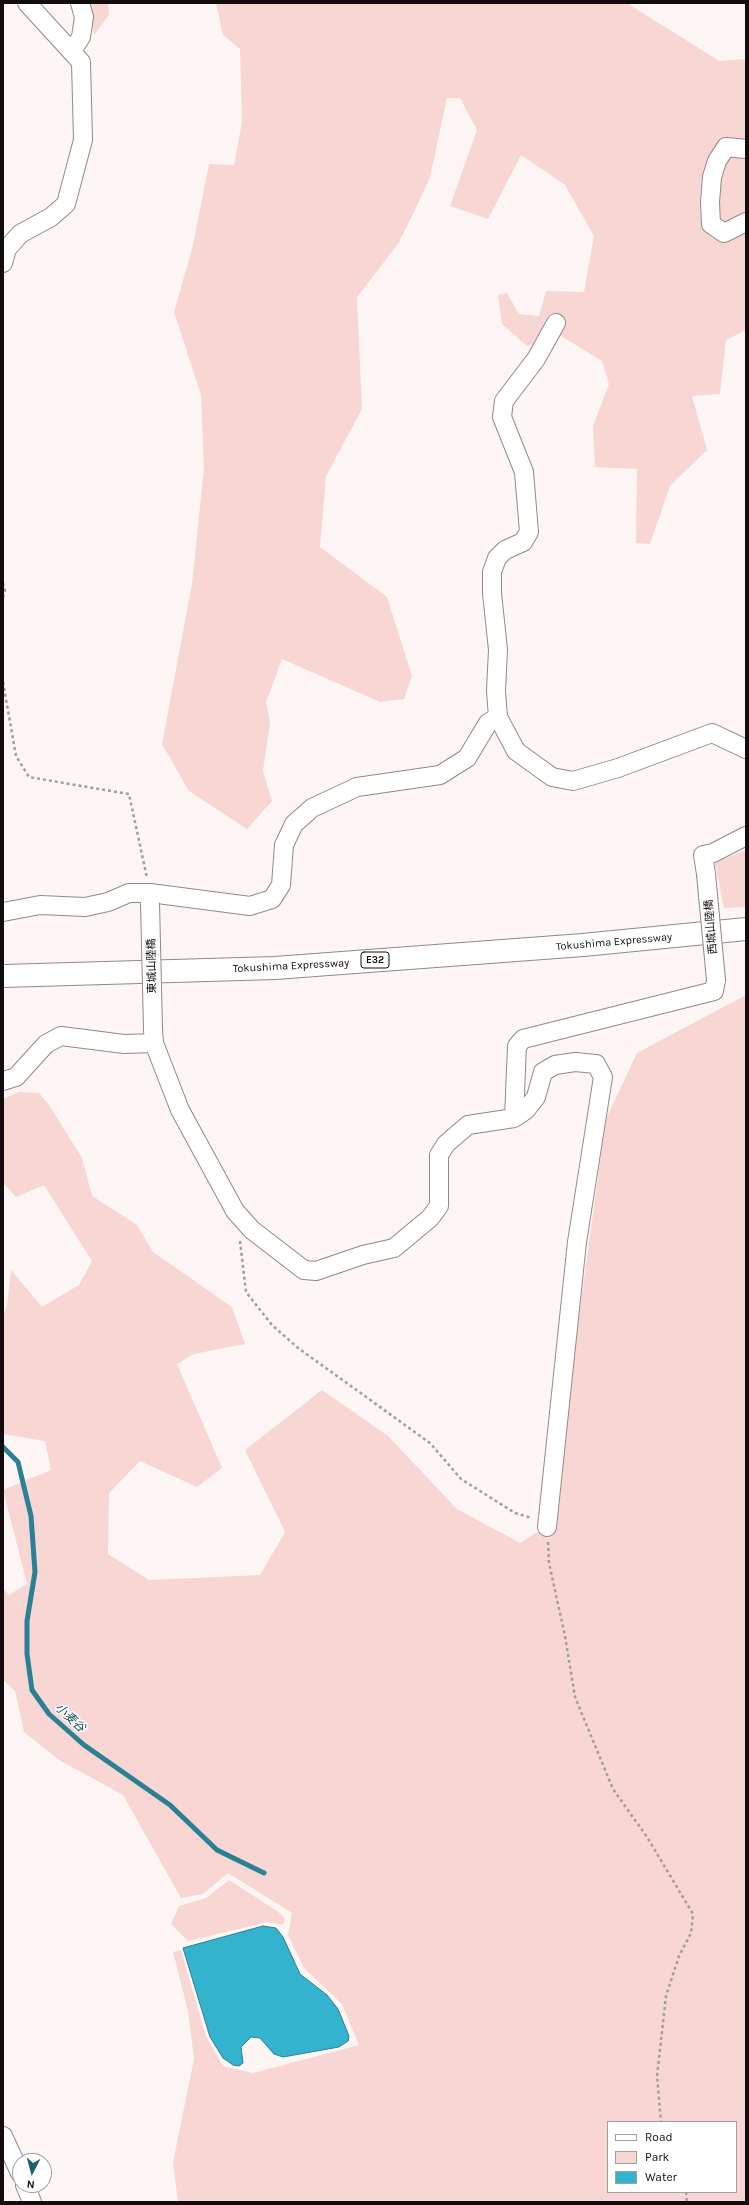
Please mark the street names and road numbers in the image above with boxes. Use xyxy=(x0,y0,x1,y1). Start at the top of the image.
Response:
street label: 西城山陸橋 xyxy=(702,899,720,955)
street label: Tokushima Expressway xyxy=(555,930,673,954)
street label: 東城山陸橋 xyxy=(145,938,159,994)
road number: E32 xyxy=(361,952,389,968)
street label: Tokushima Expressway xyxy=(232,956,350,976)

